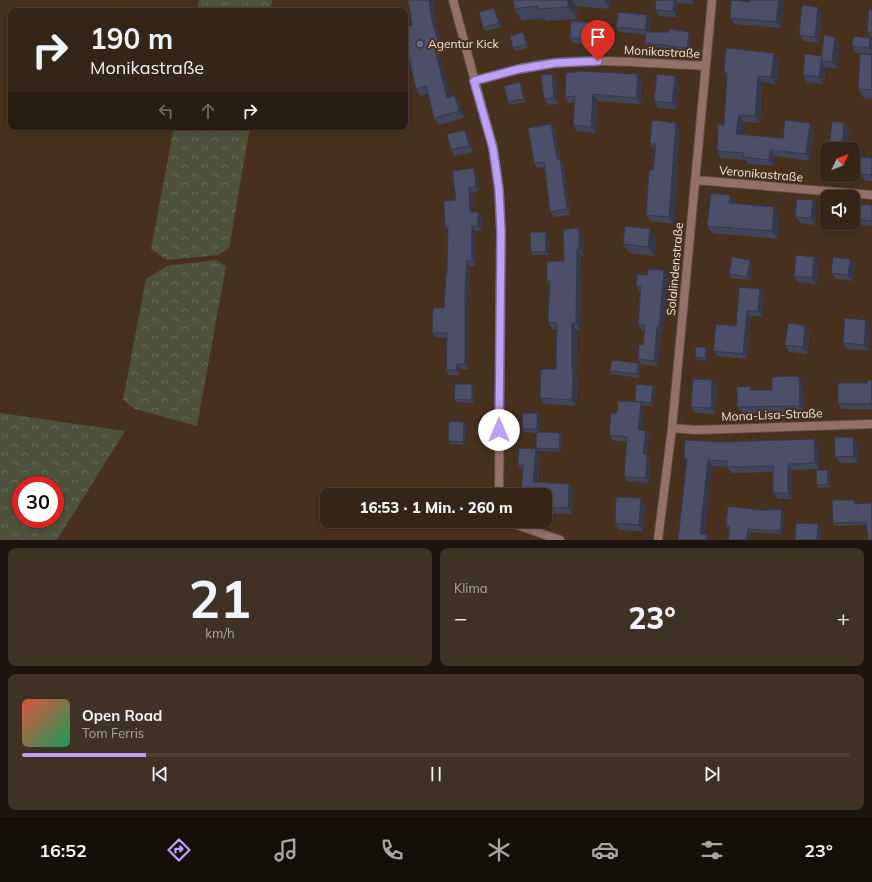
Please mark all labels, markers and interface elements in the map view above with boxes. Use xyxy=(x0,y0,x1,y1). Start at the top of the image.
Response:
pin xyxy=(581,20,615,61)
text: 190 m xyxy=(90,21,173,56)
icon: right xyxy=(24,24,76,76)
icon: arrive xyxy=(587,26,609,48)
place label: Agentur Kick xyxy=(428,36,500,51)
marker: Agentur Kick xyxy=(415,39,425,49)
street label: Monikastraße xyxy=(624,42,700,61)
text: Monikastraße xyxy=(90,56,204,79)
icon: left xyxy=(155,100,177,122)
icon: ahead xyxy=(197,100,219,122)
icon: right xyxy=(239,100,261,122)
north arrow xyxy=(820,142,860,182)
map controls xyxy=(820,142,860,230)
street label: Veronikastraße xyxy=(718,162,804,185)
button: sound xyxy=(820,190,860,230)
street label: Solalindenstraße xyxy=(663,222,686,316)
street label: Mona-Lisa-Straße xyxy=(721,405,823,424)
position arrow xyxy=(478,409,520,451)
speed limit sign: 30 xyxy=(12,476,64,528)
text: 16:53 · 1 Min. · 260 m xyxy=(359,498,513,517)
text: 21 xyxy=(189,566,251,631)
text: Klima xyxy=(454,580,488,596)
text: 23° xyxy=(628,599,676,637)
text: − xyxy=(454,604,467,632)
text: + xyxy=(837,604,850,632)
text: km/h xyxy=(205,625,235,641)
text: Open Road xyxy=(82,706,162,725)
text: Tom Ferris xyxy=(82,725,144,741)
icon: previous xyxy=(149,763,171,785)
icon: pause xyxy=(425,763,447,785)
icon: next xyxy=(701,763,723,785)
icon: directions xyxy=(165,836,193,864)
icon: music xyxy=(272,836,300,864)
icon: phone xyxy=(378,836,406,864)
icon: climate xyxy=(485,836,513,864)
icon: car xyxy=(591,836,619,864)
icon: filters xyxy=(698,836,726,864)
text: 16:52 xyxy=(39,839,87,862)
text: 23° xyxy=(804,839,833,862)

